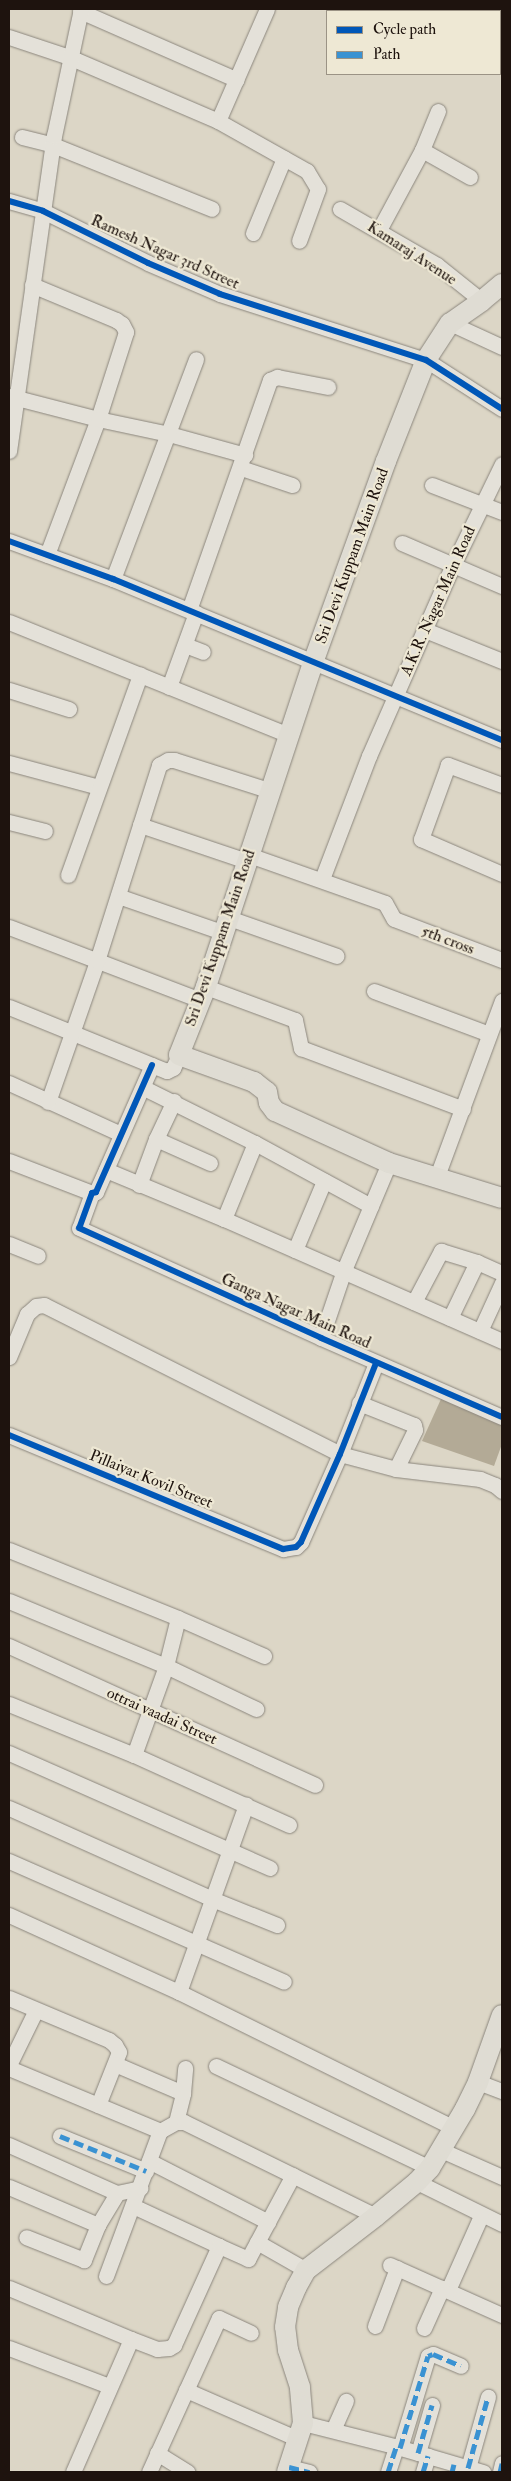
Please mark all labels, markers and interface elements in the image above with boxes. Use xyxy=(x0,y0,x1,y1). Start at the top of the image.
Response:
legend xyxy=(326,10,501,75)
text: Cycle path xyxy=(373,20,436,39)
text: Path xyxy=(373,45,400,64)
street label: Ramesh Nagar 3rd Street xyxy=(88,211,242,293)
street label: Kamaraj Avenue xyxy=(364,217,460,289)
street label: Sri Devi Kuppam Main Road xyxy=(311,465,393,647)
street label: A.K.R. Nagar Main Road xyxy=(396,523,480,679)
street label: Sri Devi Kuppam Main Road xyxy=(181,847,259,1029)
street label: 5th cross xyxy=(419,921,477,959)
street label: Ganga Nagar Main Road xyxy=(218,1269,374,1353)
street label: Pillaiyar Kovil Street xyxy=(87,1446,215,1512)
street label: ottrai vaadai Street xyxy=(104,1683,220,1749)

